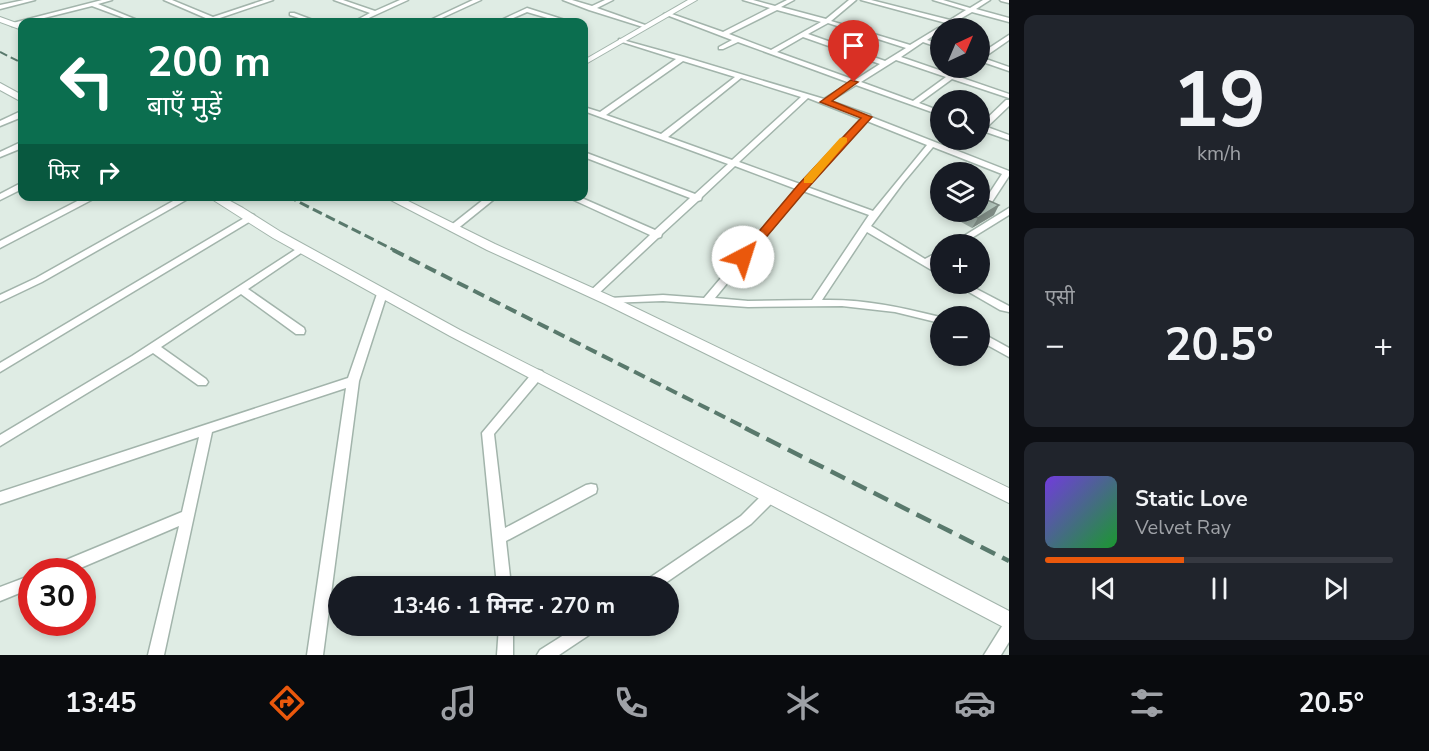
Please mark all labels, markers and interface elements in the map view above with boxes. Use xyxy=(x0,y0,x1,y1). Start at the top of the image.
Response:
north arrow xyxy=(930,18,990,78)
map controls xyxy=(930,18,990,366)
pin xyxy=(828,20,879,82)
icon: arrive xyxy=(837,29,870,62)
text: 200 m xyxy=(147,34,271,91)
icon: left xyxy=(48,42,126,120)
text: 19 xyxy=(1172,47,1266,154)
text: बाएँ मुड़ें xyxy=(147,88,222,125)
button: search xyxy=(930,90,990,150)
text: km/h xyxy=(1197,140,1241,167)
icon: right xyxy=(92,156,125,189)
text: फिर xyxy=(48,157,80,187)
button: layers xyxy=(930,162,990,222)
position arrow xyxy=(711,225,775,289)
button: + xyxy=(930,234,990,294)
text: एसी xyxy=(1045,284,1075,311)
button: − xyxy=(930,306,990,366)
text: 20.5° xyxy=(1164,315,1274,376)
text: − xyxy=(1045,323,1065,368)
text: + xyxy=(1373,323,1393,368)
text: Static Love xyxy=(1135,484,1248,514)
text: Velvet Ray xyxy=(1135,514,1231,541)
speed limit sign: 30 xyxy=(18,558,96,636)
icon: previous xyxy=(1087,572,1120,605)
icon: pause xyxy=(1203,572,1236,605)
icon: next xyxy=(1319,572,1352,605)
text: 13:46 · 1 मिनट · 270 m xyxy=(392,591,615,621)
icon: directions xyxy=(266,682,308,724)
icon: music xyxy=(438,682,480,724)
icon: phone xyxy=(610,682,652,724)
icon: climate xyxy=(782,682,824,724)
icon: car xyxy=(954,682,996,724)
icon: filters xyxy=(1126,682,1168,724)
text: 13:45 xyxy=(65,685,136,722)
text: 20.5° xyxy=(1298,685,1364,722)

